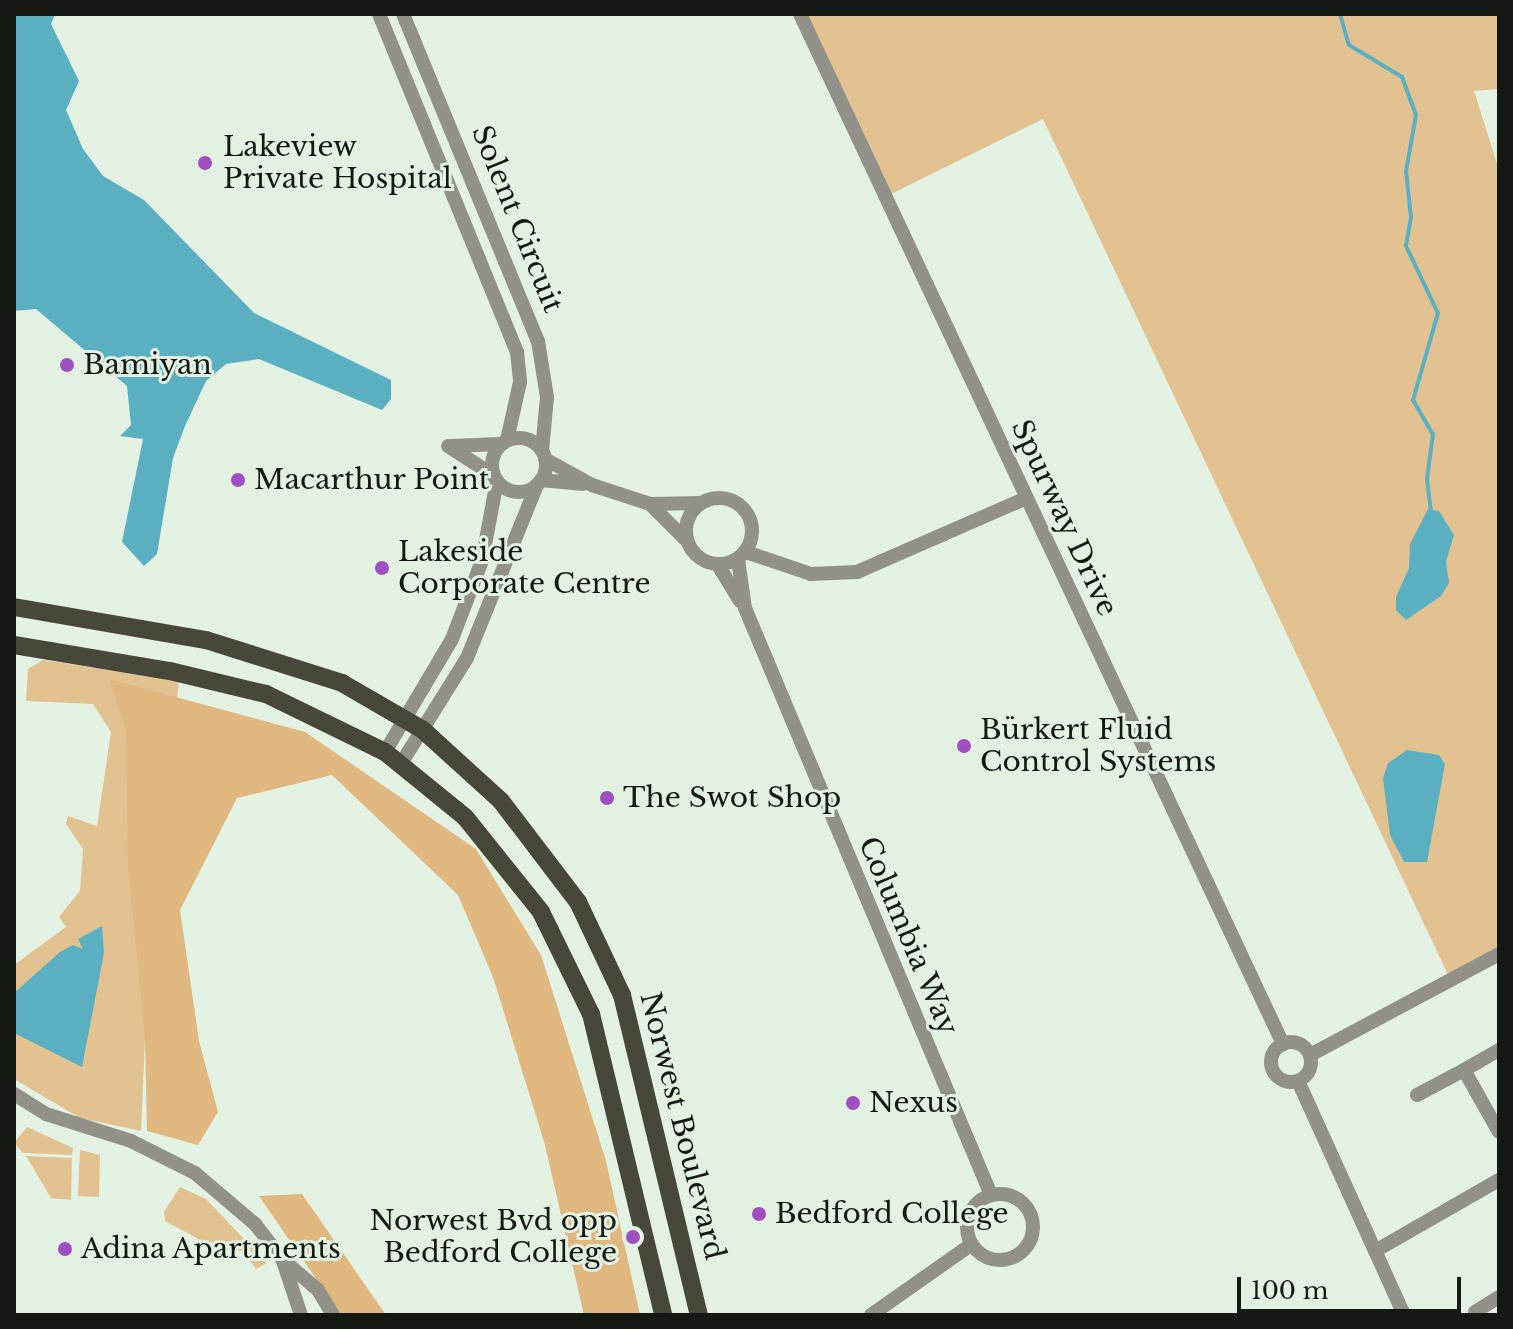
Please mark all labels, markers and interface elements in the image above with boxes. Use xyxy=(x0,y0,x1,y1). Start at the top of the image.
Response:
street label: Solent Circuit xyxy=(464,121,570,317)
place label: Lakeview Private Hospital xyxy=(223,130,452,196)
marker: Lakeview Private Hospital xyxy=(194,152,216,174)
place label: Bamiyan xyxy=(83,348,212,382)
marker: Bamiyan xyxy=(58,356,76,374)
street label: Spurway Drive xyxy=(1004,414,1124,622)
place label: Macarthur Point xyxy=(254,463,490,497)
marker: Macarthur Point xyxy=(229,471,247,489)
place label: Lakeside Corporate Centre xyxy=(398,535,650,601)
marker: Lakeside Corporate Centre xyxy=(373,559,391,577)
place label: Bürkert Fluid Control Systems xyxy=(980,713,1216,779)
marker: Bürkert Fluid Control Systems xyxy=(955,737,973,755)
place label: The Swot Shop xyxy=(623,781,841,815)
marker: The Swot Shop xyxy=(598,789,616,807)
street label: Columbia Way xyxy=(851,831,965,1041)
street label: Norwest Boulevard xyxy=(633,989,731,1263)
place label: Nexus xyxy=(869,1086,958,1120)
marker: Nexus xyxy=(844,1094,862,1112)
place label: Bedford College xyxy=(775,1197,1009,1231)
place label: Norwest Bvd opp Bedford College xyxy=(370,1204,617,1270)
marker: Bedford College xyxy=(750,1205,768,1223)
marker: Norwest Bvd opp Bedford College xyxy=(624,1228,642,1246)
place label: Adina Apartments xyxy=(81,1232,342,1266)
marker: Adina Apartments xyxy=(56,1240,74,1258)
scale bar xyxy=(1241,1261,1465,1311)
text: 100 m xyxy=(1251,1276,1329,1305)

